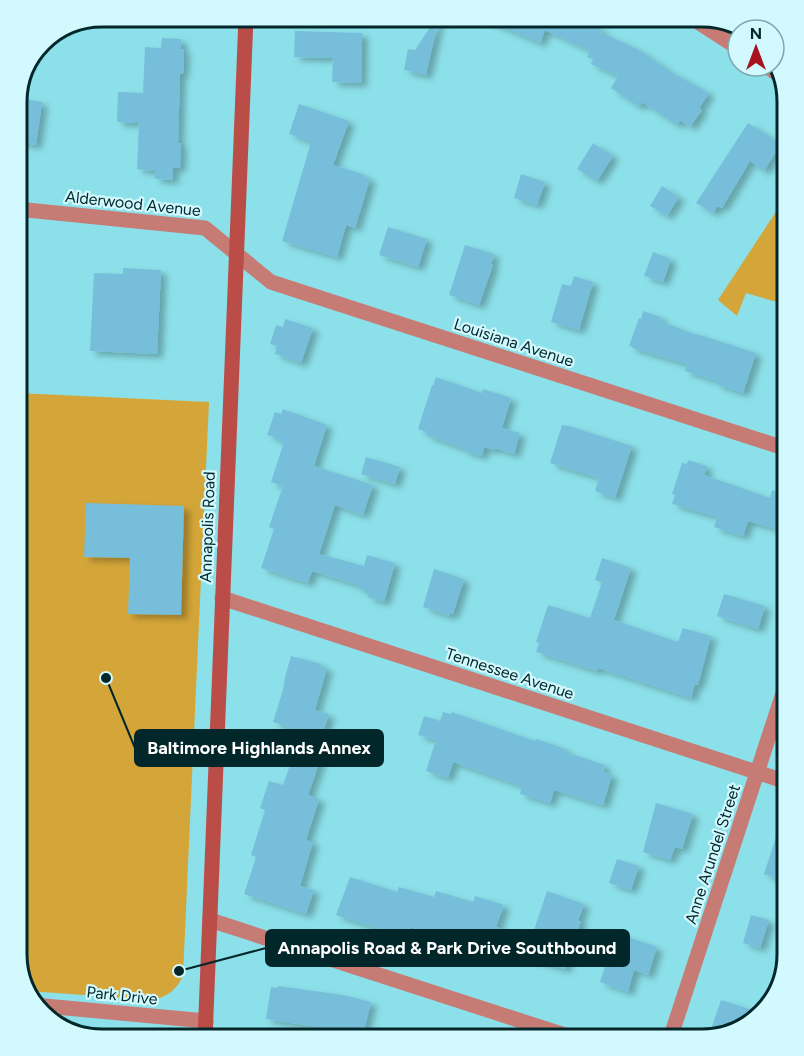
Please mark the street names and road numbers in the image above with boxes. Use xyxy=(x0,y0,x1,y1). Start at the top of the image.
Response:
street label: Alderwood Avenue xyxy=(64,187,202,220)
street label: Louisiana Avenue xyxy=(452,314,576,371)
street label: Annapolis Road xyxy=(196,471,219,583)
street label: Tennessee Avenue xyxy=(443,644,577,703)
street label: Anne Arundel Street xyxy=(681,782,744,926)
street label: Park Drive xyxy=(85,982,159,1009)

